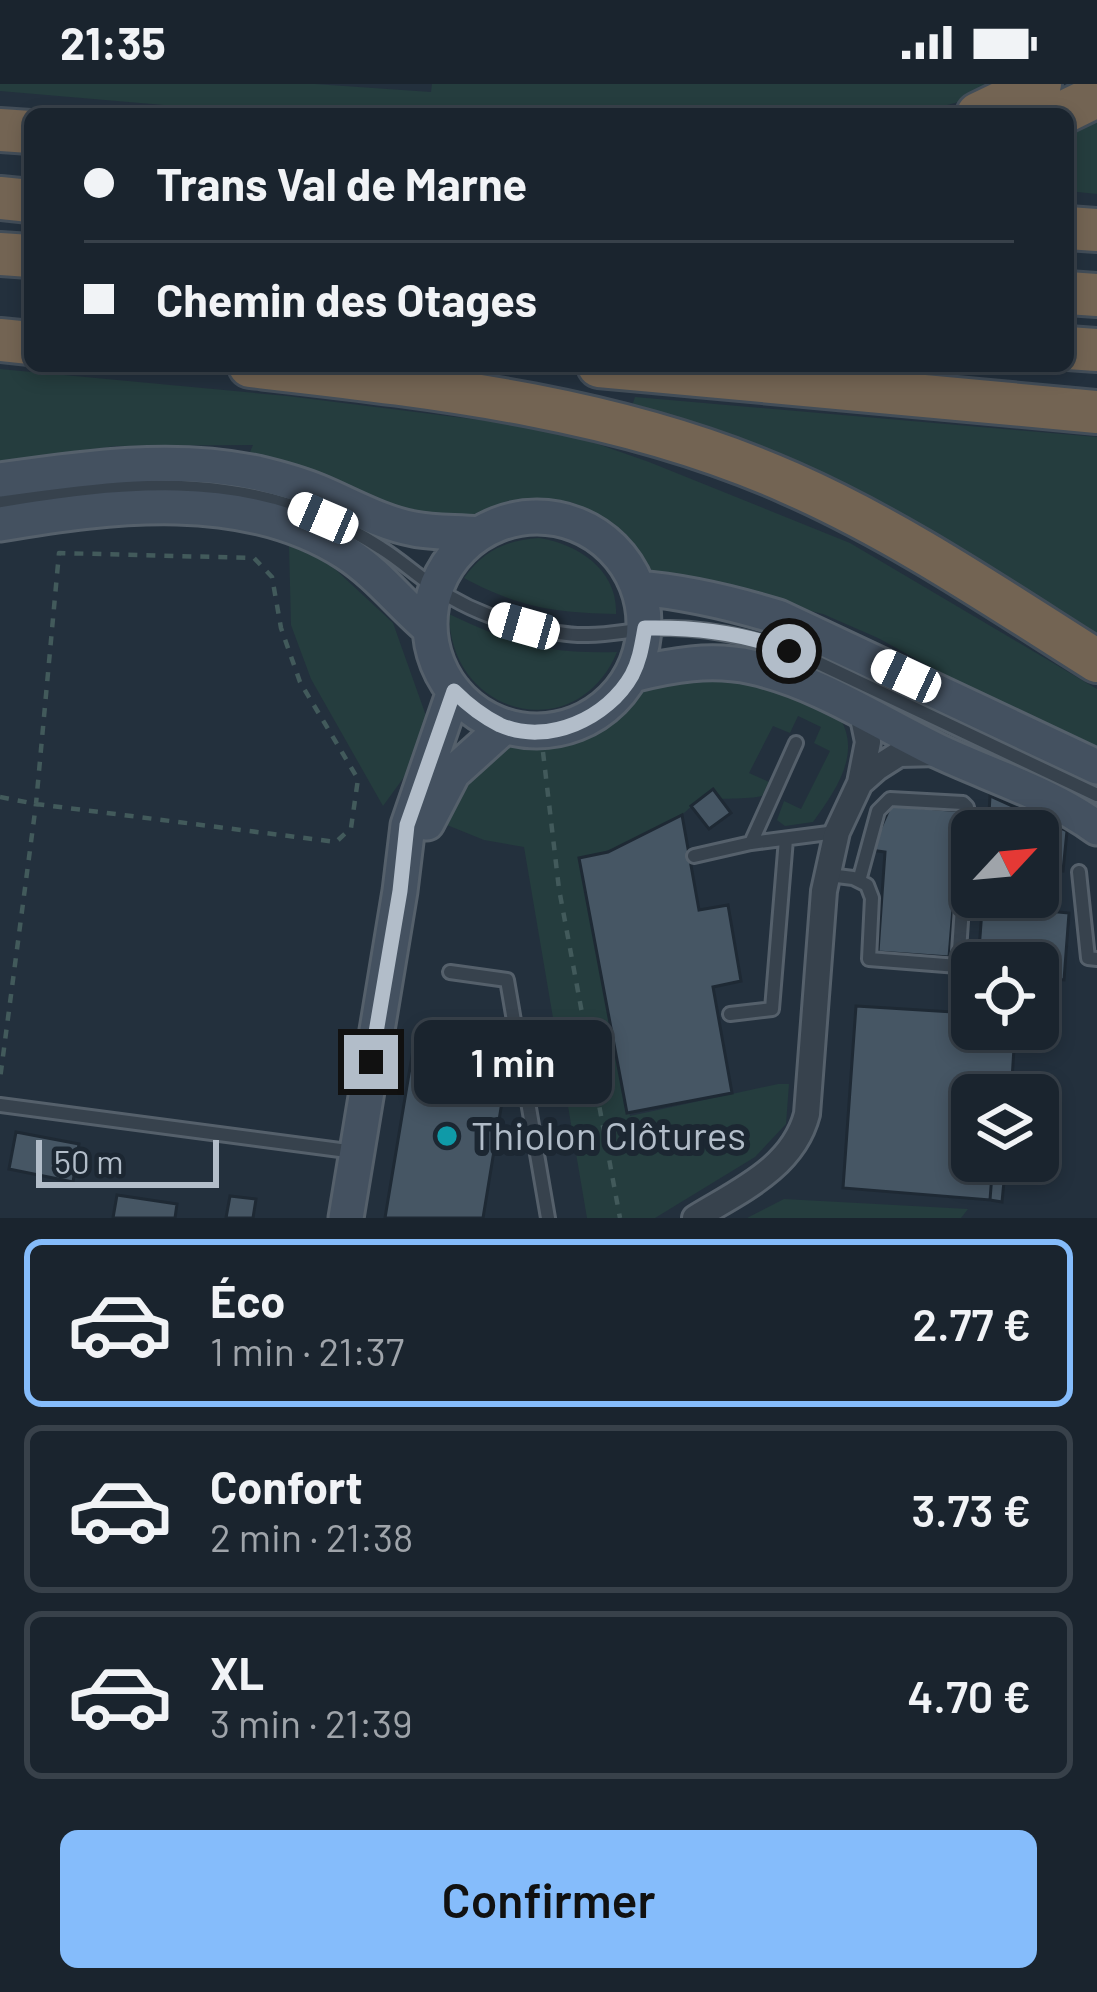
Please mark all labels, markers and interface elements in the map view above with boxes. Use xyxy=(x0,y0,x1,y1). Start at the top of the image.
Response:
text: 21:35 xyxy=(60,15,166,69)
text: Trans Val de Marne xyxy=(156,156,527,210)
text: Chemin des Otages xyxy=(156,272,537,326)
car xyxy=(283,487,363,549)
car xyxy=(484,599,564,653)
route start xyxy=(762,624,816,678)
car xyxy=(866,644,946,708)
north arrow xyxy=(951,810,1059,918)
map controls xyxy=(951,810,1059,1182)
button: locate xyxy=(951,942,1059,1050)
callout: 1 min xyxy=(413,1020,611,1104)
route end xyxy=(344,1035,398,1089)
text: 1 min xyxy=(470,1038,556,1085)
button: layers xyxy=(951,1074,1059,1182)
place label: Thiolon Clôtures xyxy=(471,1111,746,1158)
marker: Thiolon Clôtures xyxy=(434,1123,460,1149)
scale bar xyxy=(36,1134,219,1187)
text: 50 m xyxy=(54,1141,124,1181)
icon: car xyxy=(66,1269,174,1377)
text: Éco xyxy=(210,1273,285,1327)
text: 2.77 € xyxy=(912,1296,1031,1350)
text: 1 min · 21:37 xyxy=(210,1327,404,1374)
icon: car xyxy=(66,1455,174,1563)
text: Confort xyxy=(210,1459,363,1513)
text: 3.73 € xyxy=(911,1482,1031,1536)
text: 2 min · 21:38 xyxy=(210,1513,413,1560)
icon: car xyxy=(66,1641,174,1749)
text: XL xyxy=(210,1645,264,1699)
text: 4.70 € xyxy=(907,1668,1031,1722)
text: 3 min · 21:39 xyxy=(210,1699,413,1746)
button: Confirmer xyxy=(60,1830,1037,1968)

